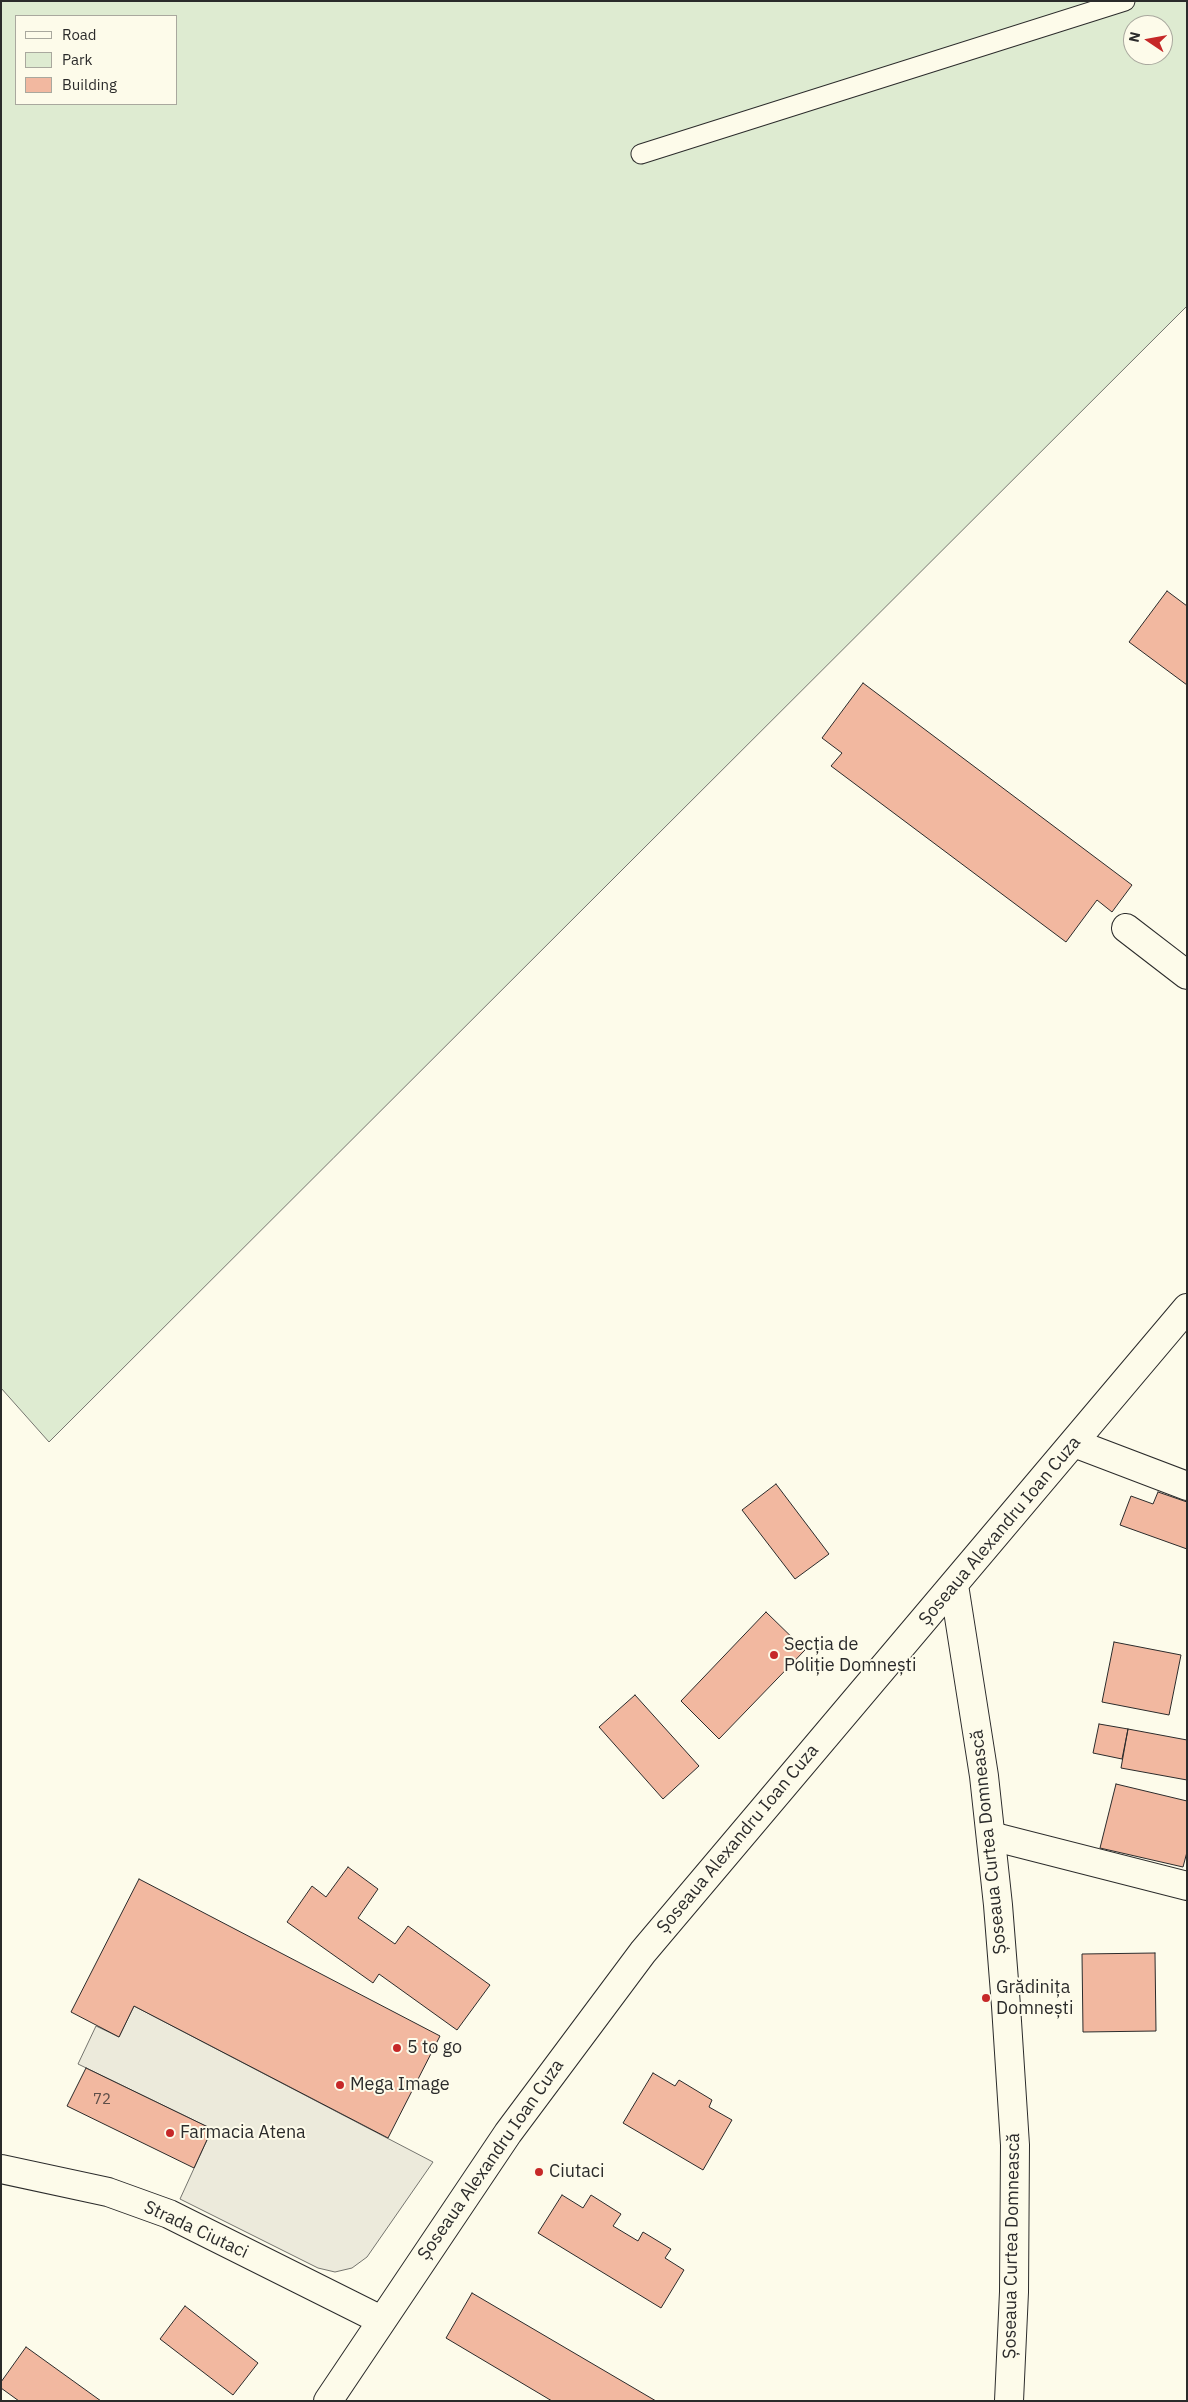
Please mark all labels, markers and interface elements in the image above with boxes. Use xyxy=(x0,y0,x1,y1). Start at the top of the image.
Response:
legend xyxy=(15,15,178,105)
north arrow xyxy=(1123,15,1173,65)
text: Road xyxy=(62,25,97,44)
text: N xyxy=(1124,30,1144,44)
text: Park xyxy=(62,50,92,69)
text: Building xyxy=(62,75,117,94)
street label: Șoseaua Alexandru Ioan Cuza xyxy=(915,1432,1085,1630)
place label: Secția de Poliție Domnești xyxy=(784,1634,916,1676)
marker: Secția de Poliție Domnești xyxy=(768,1649,780,1661)
street label: Șoseaua Curtea Domnească xyxy=(966,1729,1012,1955)
street label: Șoseaua Alexandru Ioan Cuza xyxy=(653,1740,823,1938)
place label: Grădinița Domnești xyxy=(996,1977,1073,2020)
marker: Grădinița Domnești xyxy=(980,1992,992,2004)
place label: 5 to go xyxy=(407,2037,462,2059)
marker: 5 to go xyxy=(391,2042,403,2054)
street label: Șoseaua Alexandru Ioan Cuza xyxy=(413,2055,569,2265)
place label: Mega Image xyxy=(350,2074,450,2096)
marker: Mega Image xyxy=(334,2079,346,2091)
house number: 72 xyxy=(93,2091,111,2109)
place label: Farmacia Atena xyxy=(180,2122,306,2144)
marker: Farmacia Atena xyxy=(164,2127,176,2139)
street label: Șoseaua Curtea Domnească xyxy=(999,2133,1025,2359)
place label: Ciutaci xyxy=(549,2161,604,2183)
marker: Ciutaci xyxy=(533,2166,545,2178)
street label: Strada Ciutaci xyxy=(140,2196,252,2264)

